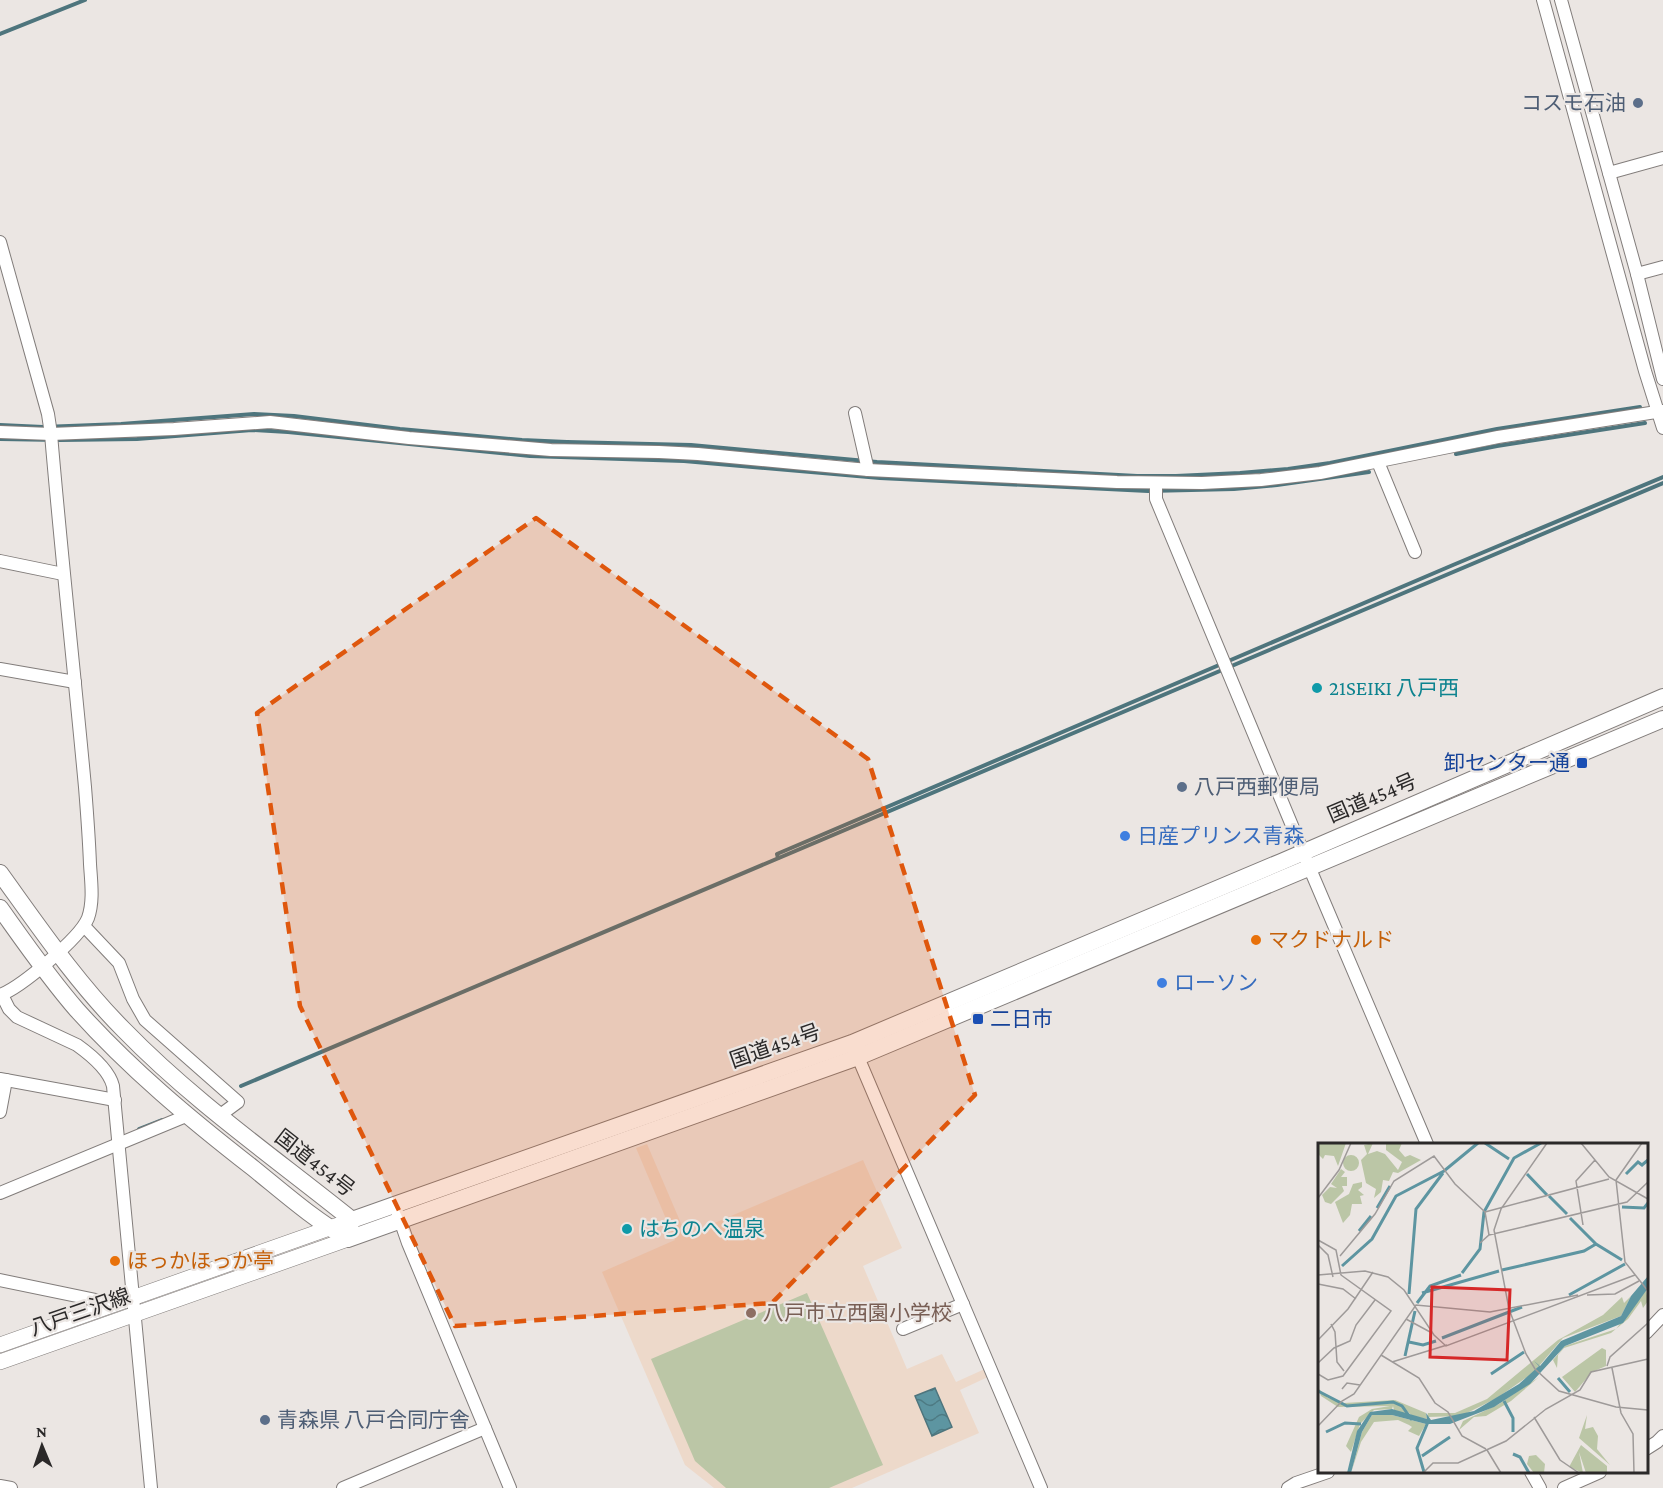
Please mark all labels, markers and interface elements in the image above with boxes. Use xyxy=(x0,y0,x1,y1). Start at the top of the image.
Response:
place label: コスモ石油 xyxy=(1521,91,1626,115)
marker: コスモ石油 xyxy=(1631,96,1645,110)
place label: 21SEIKI 八戸西 xyxy=(1329,676,1459,700)
marker: 21SEIKI 八戸西 xyxy=(1310,681,1324,695)
place label: 卸センター通 xyxy=(1444,751,1570,775)
marker: 卸センター通 xyxy=(1575,756,1589,770)
street label: 国道454号 xyxy=(1324,769,1420,827)
place label: 八戸西郵便局 xyxy=(1194,775,1320,799)
marker: 八戸西郵便局 xyxy=(1175,780,1189,794)
place label: 日産プリンス青森 xyxy=(1137,824,1305,848)
marker: 日産プリンス青森 xyxy=(1118,829,1132,843)
place label: マクドナルド xyxy=(1268,928,1394,952)
marker: マクドナルド xyxy=(1249,933,1263,947)
place label: ローソン xyxy=(1174,971,1258,995)
marker: ローソン xyxy=(1155,976,1169,990)
place label: 二日市 xyxy=(990,1007,1053,1031)
marker: 二日市 xyxy=(971,1012,985,1026)
street label: 国道454号 xyxy=(727,1019,823,1073)
street label: 国道454号 xyxy=(270,1125,360,1201)
inset map xyxy=(1318,1143,1648,1473)
place label: はちのへ温泉 xyxy=(639,1217,765,1241)
marker: はちのへ温泉 xyxy=(620,1222,634,1236)
place label: ほっかほっか亭 xyxy=(127,1249,274,1273)
marker: ほっかほっか亭 xyxy=(108,1254,122,1268)
street label: 八戸三沢線 xyxy=(26,1284,134,1340)
place label: 八戸市立西園小学校 xyxy=(763,1301,952,1325)
marker: 八戸市立西園小学校 xyxy=(744,1306,758,1320)
place label: 青森県 八戸合同庁舎 xyxy=(277,1408,470,1432)
marker: 青森県 八戸合同庁舎 xyxy=(258,1413,272,1427)
north arrow xyxy=(12,1416,72,1476)
text: N xyxy=(36,1423,47,1440)

